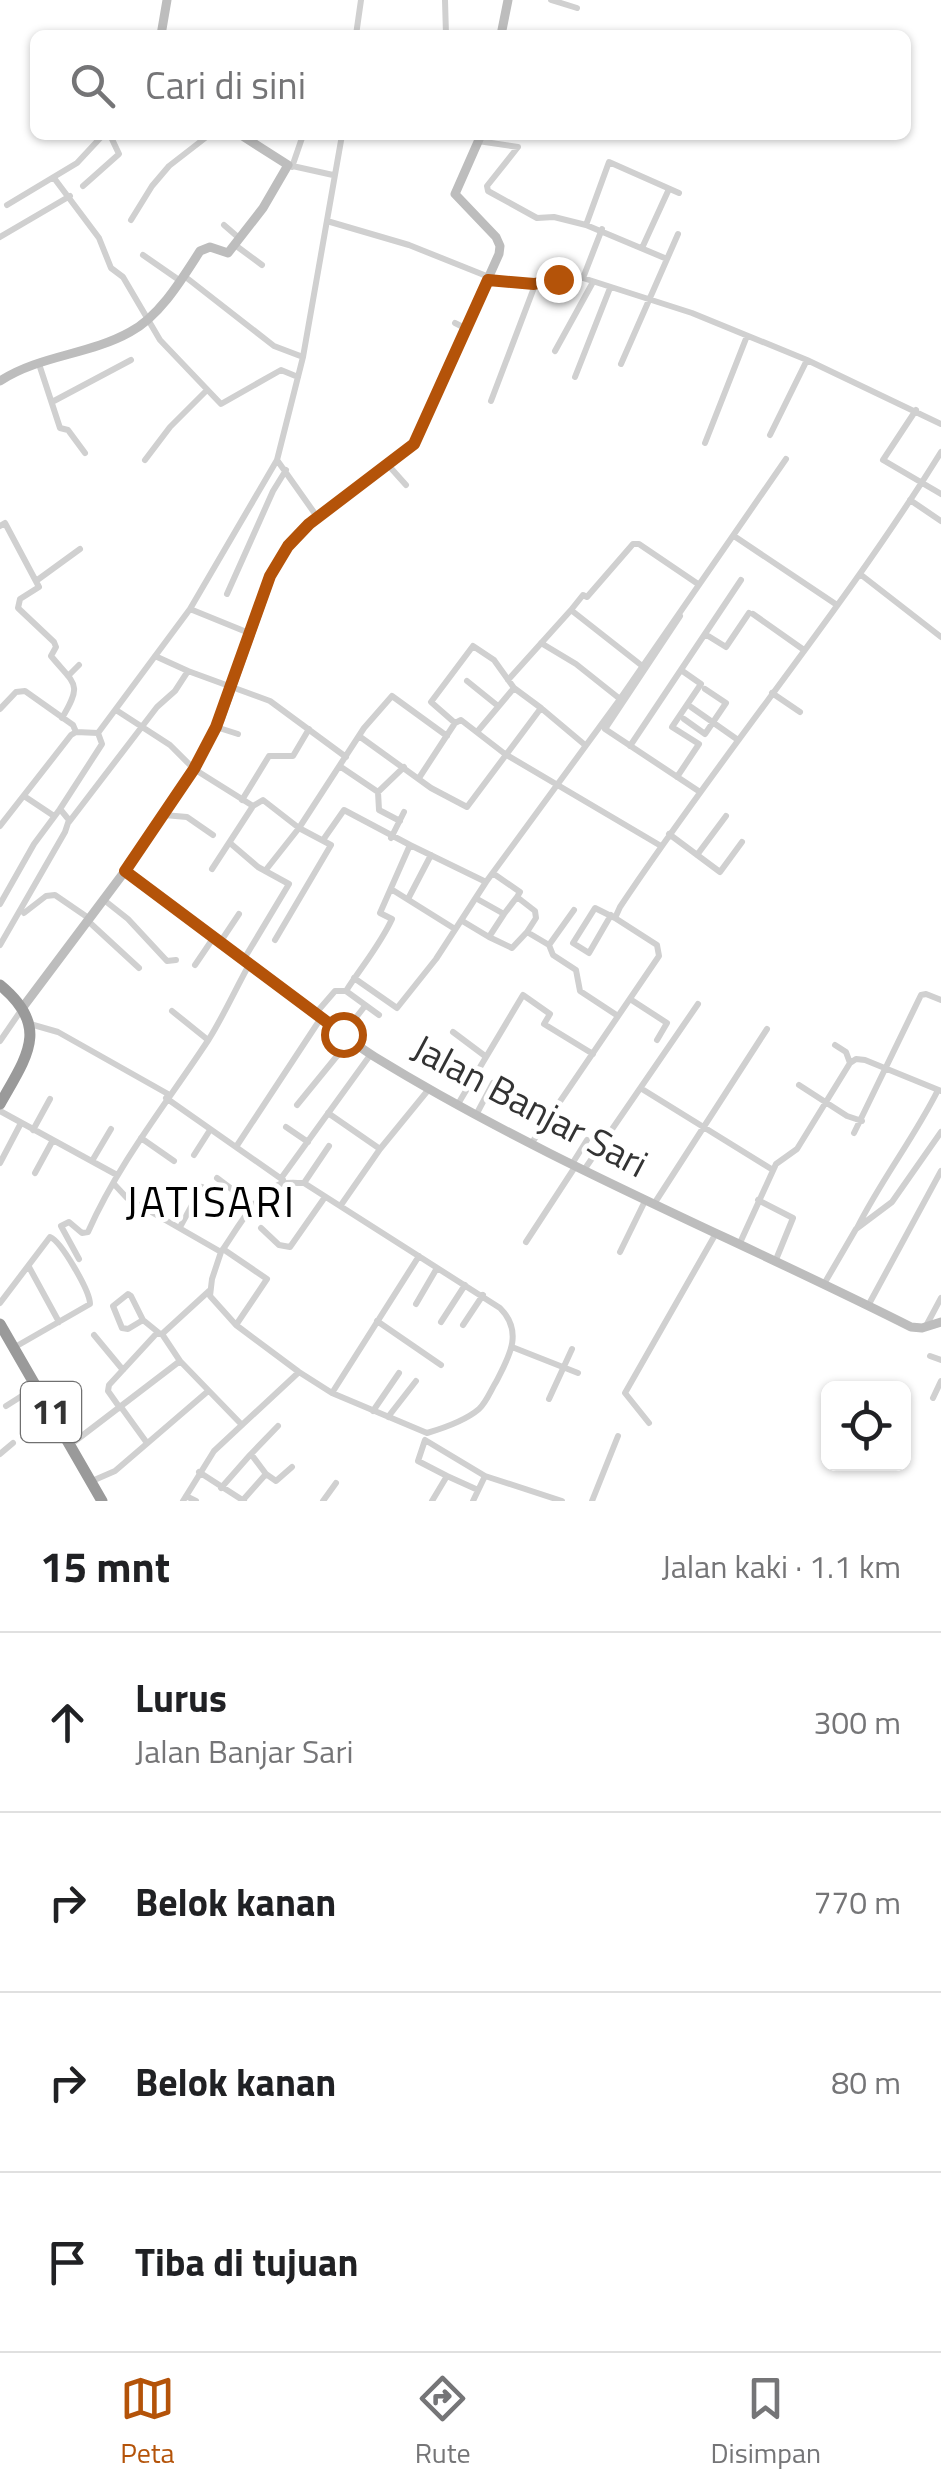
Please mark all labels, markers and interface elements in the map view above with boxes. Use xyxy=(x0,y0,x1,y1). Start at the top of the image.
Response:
search box xyxy=(30,30,911,140)
text: Cari di sini xyxy=(145,56,306,114)
icon: search xyxy=(65,58,120,113)
route end xyxy=(536,257,582,303)
route start xyxy=(321,1012,367,1058)
street label: Jalan Banjar Sari xyxy=(402,1019,659,1192)
district label: JATISARI xyxy=(125,1169,297,1233)
map controls xyxy=(821,1381,911,1471)
button: locate xyxy=(821,1381,911,1471)
road number: 11 xyxy=(21,1382,81,1442)
text: 15 mnt xyxy=(40,1534,170,1598)
text: Jalan kaki · 1.1 km xyxy=(662,1542,901,1590)
text: Lurus xyxy=(135,1669,227,1727)
icon: ahead xyxy=(40,1695,95,1750)
text: 300 m xyxy=(813,1698,901,1746)
text: Jalan Banjar Sari xyxy=(135,1727,353,1775)
text: Belok kanan xyxy=(135,1873,336,1931)
icon: right xyxy=(40,1875,95,1930)
text: 770 m xyxy=(813,1878,901,1926)
text: Belok kanan xyxy=(135,2053,336,2111)
icon: right xyxy=(40,2055,95,2110)
text: 80 m xyxy=(831,2058,901,2106)
text: Tiba di tujuan xyxy=(135,2233,358,2291)
icon: arrive xyxy=(40,2235,95,2290)
tab: Peta xyxy=(120,2371,175,2474)
tab: Rute xyxy=(415,2371,471,2474)
tab: Disimpan xyxy=(711,2371,821,2474)

